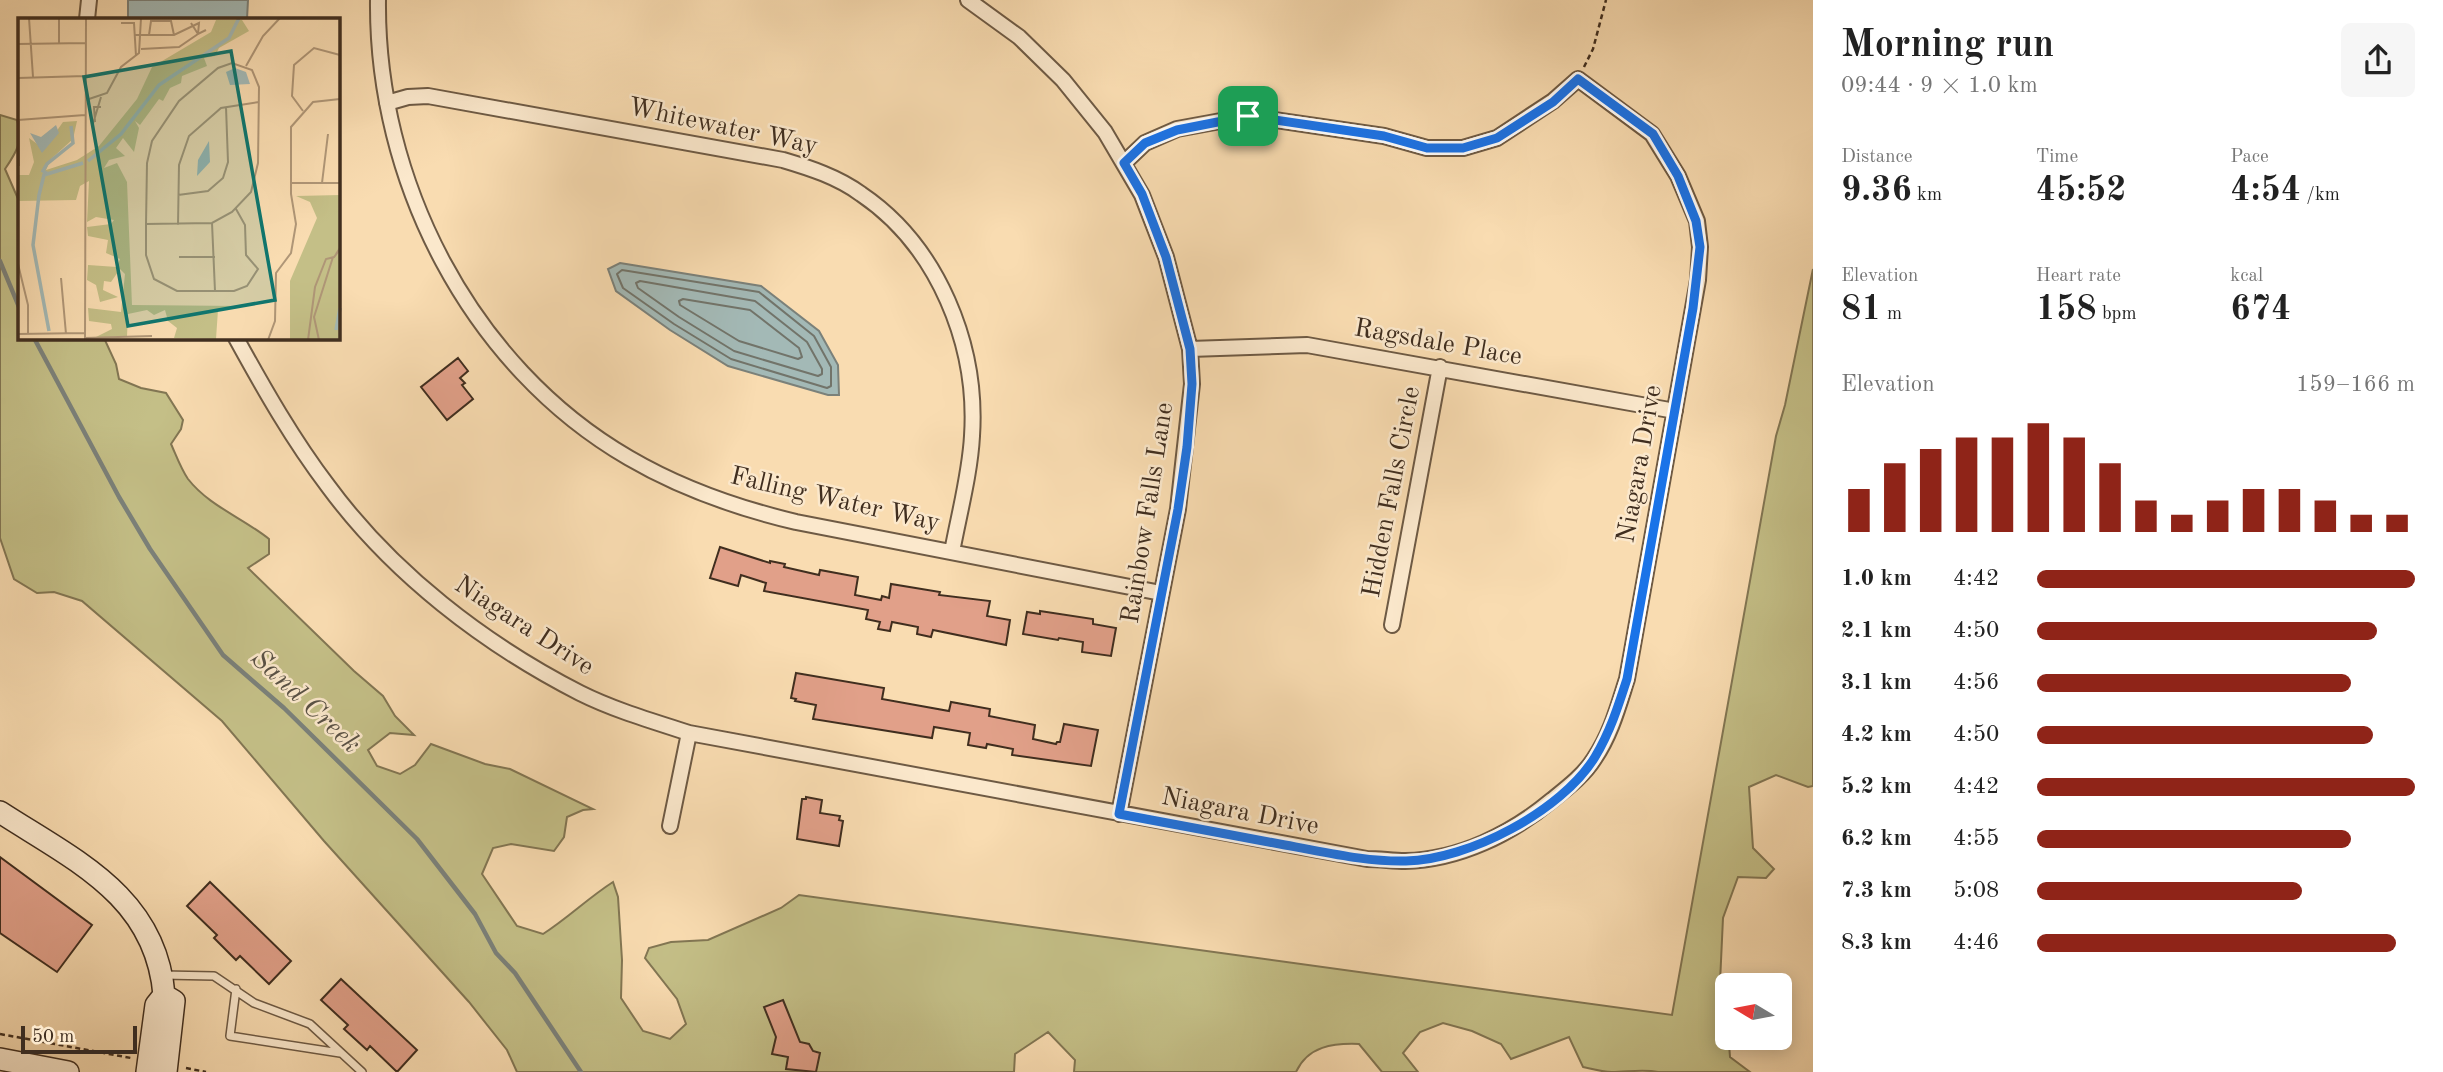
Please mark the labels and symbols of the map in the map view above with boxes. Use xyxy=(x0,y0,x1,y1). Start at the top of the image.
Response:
inset map xyxy=(18,18,340,340)
pin xyxy=(1218,86,1278,146)
street label: Whitewater Way xyxy=(626,94,820,160)
street label: Ragsdale Place xyxy=(1352,315,1524,371)
street label: Niagara Drive xyxy=(1613,383,1667,545)
street label: Hidden Falls Circle xyxy=(1359,384,1425,600)
street label: Rainbow Falls Lane xyxy=(1118,401,1178,625)
street label: Falling Water Way xyxy=(728,463,943,537)
street label: Niagara Drive xyxy=(450,572,598,680)
water label: Sand Creek xyxy=(245,645,365,759)
street label: Niagara Drive xyxy=(1159,784,1321,840)
north arrow xyxy=(1715,973,1792,1050)
scale bar xyxy=(21,1023,136,1055)

